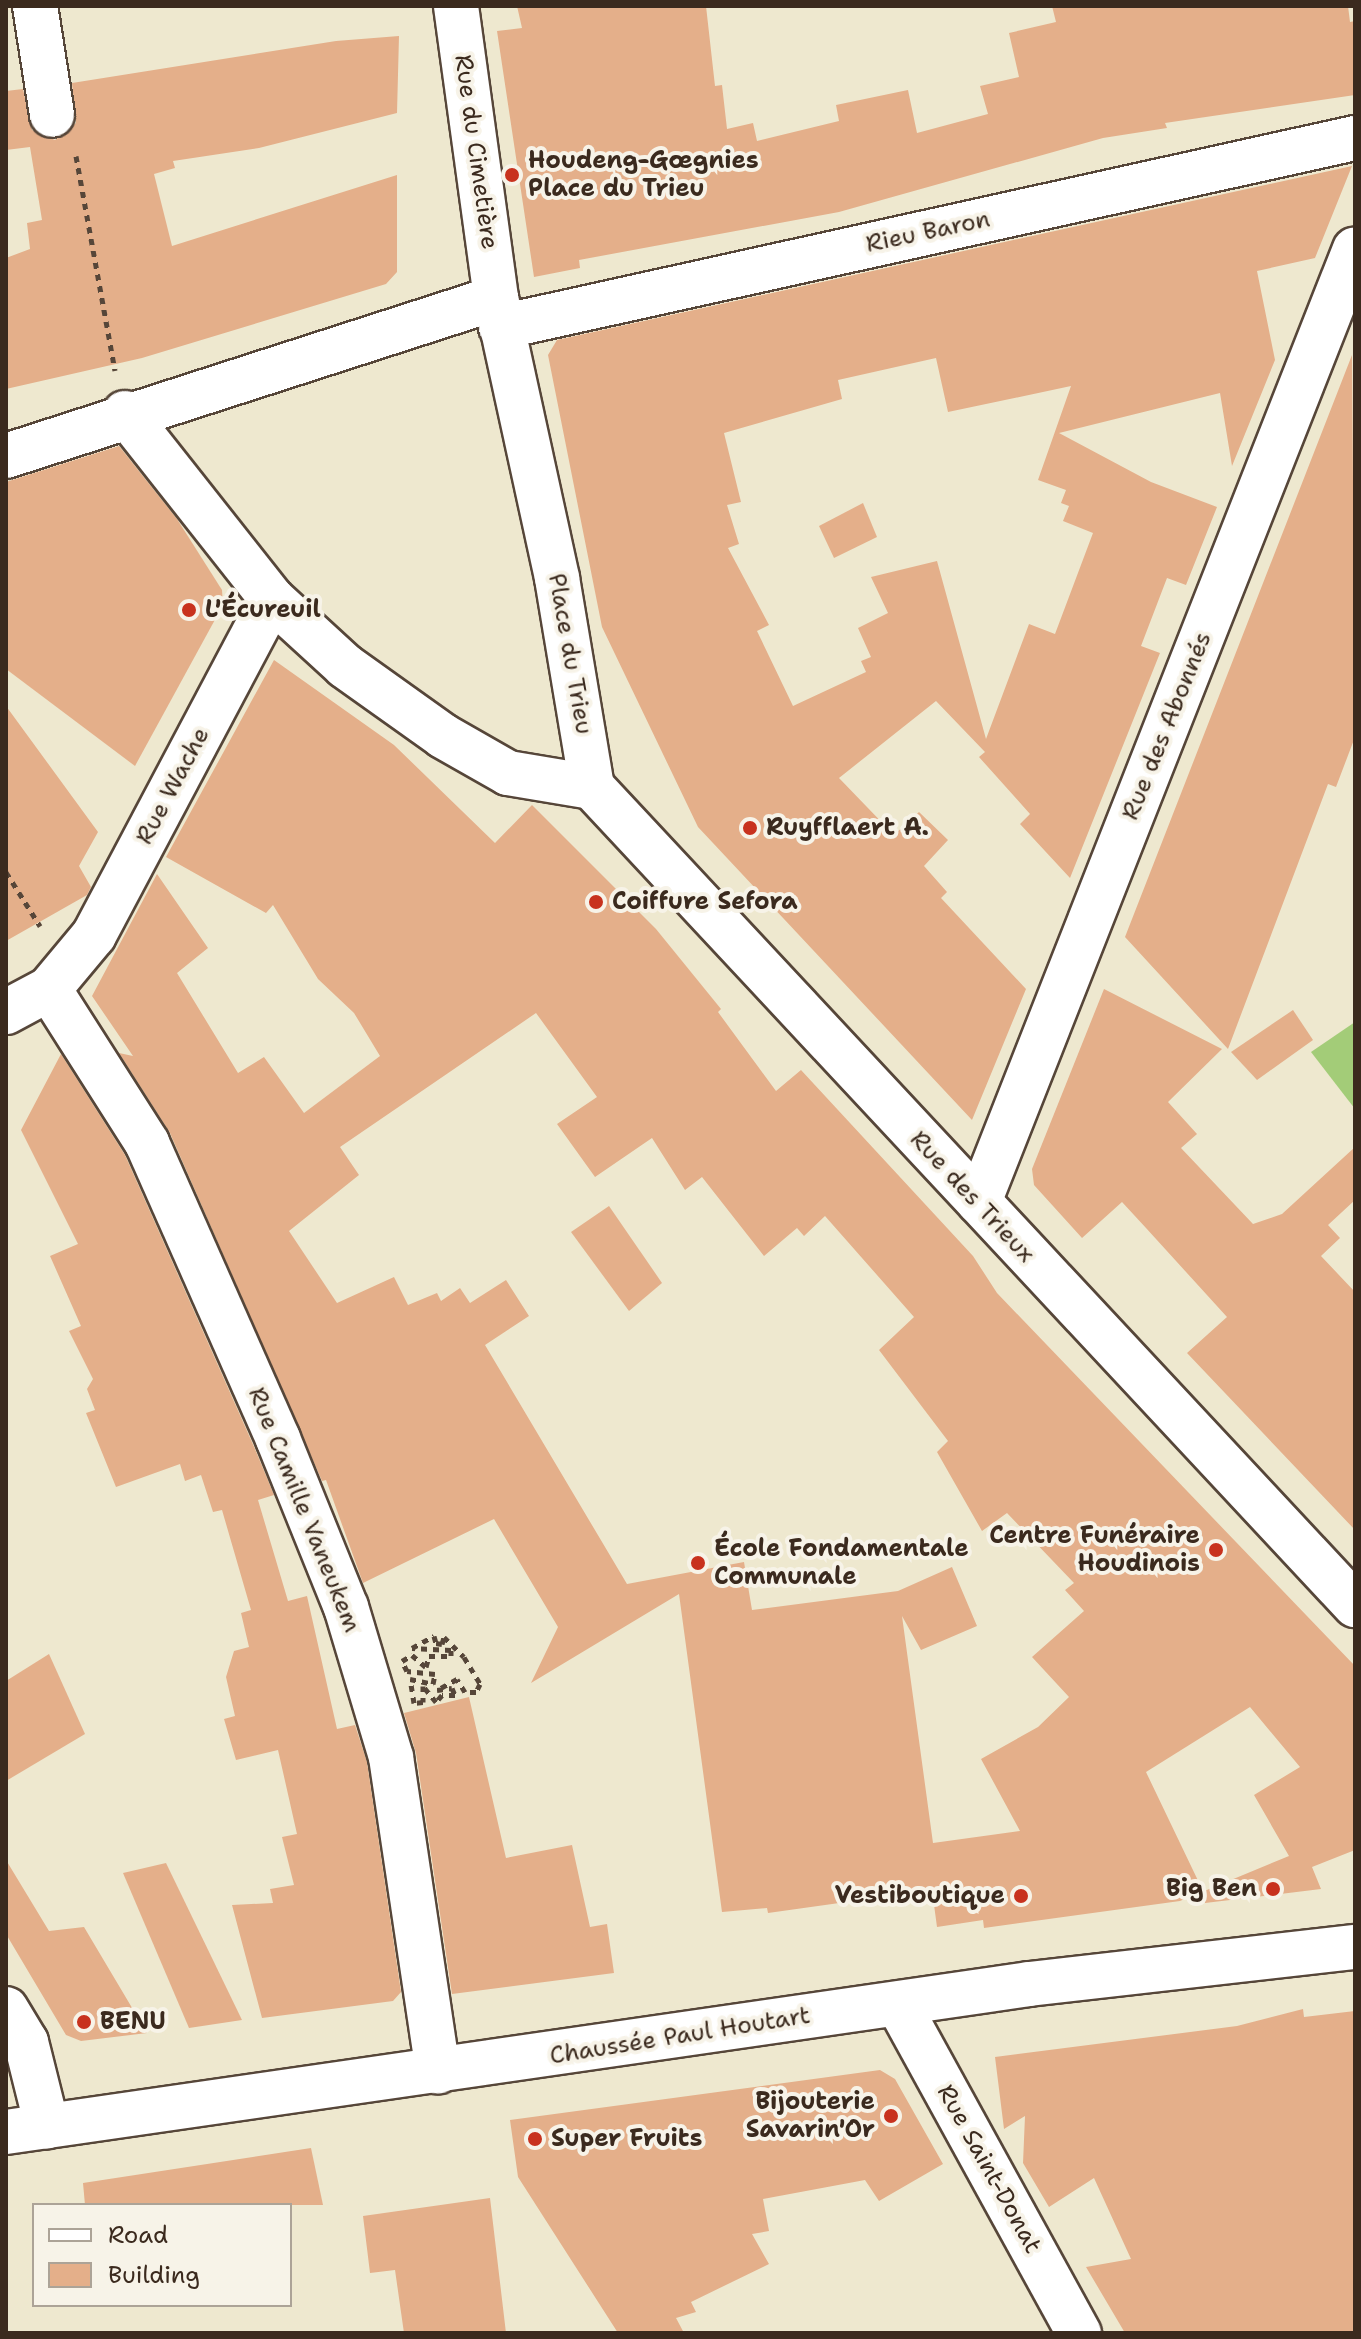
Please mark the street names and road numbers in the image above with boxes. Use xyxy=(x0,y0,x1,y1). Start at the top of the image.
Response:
street label: Rue du Cimetière xyxy=(448,53,504,251)
street label: Rieu Baron xyxy=(863,205,993,259)
street label: Place du Trieu xyxy=(542,571,598,737)
street label: Rue des Abonnés xyxy=(1116,628,1218,824)
street label: Rue Wache xyxy=(130,723,216,849)
street label: Rue des Trieux xyxy=(904,1125,1040,1269)
street label: Rue Camille Vaneukem xyxy=(242,1383,366,1637)
street label: Chaussée Paul Houtart xyxy=(548,2001,812,2071)
street label: Rue Saint-Donat xyxy=(931,2080,1047,2258)

